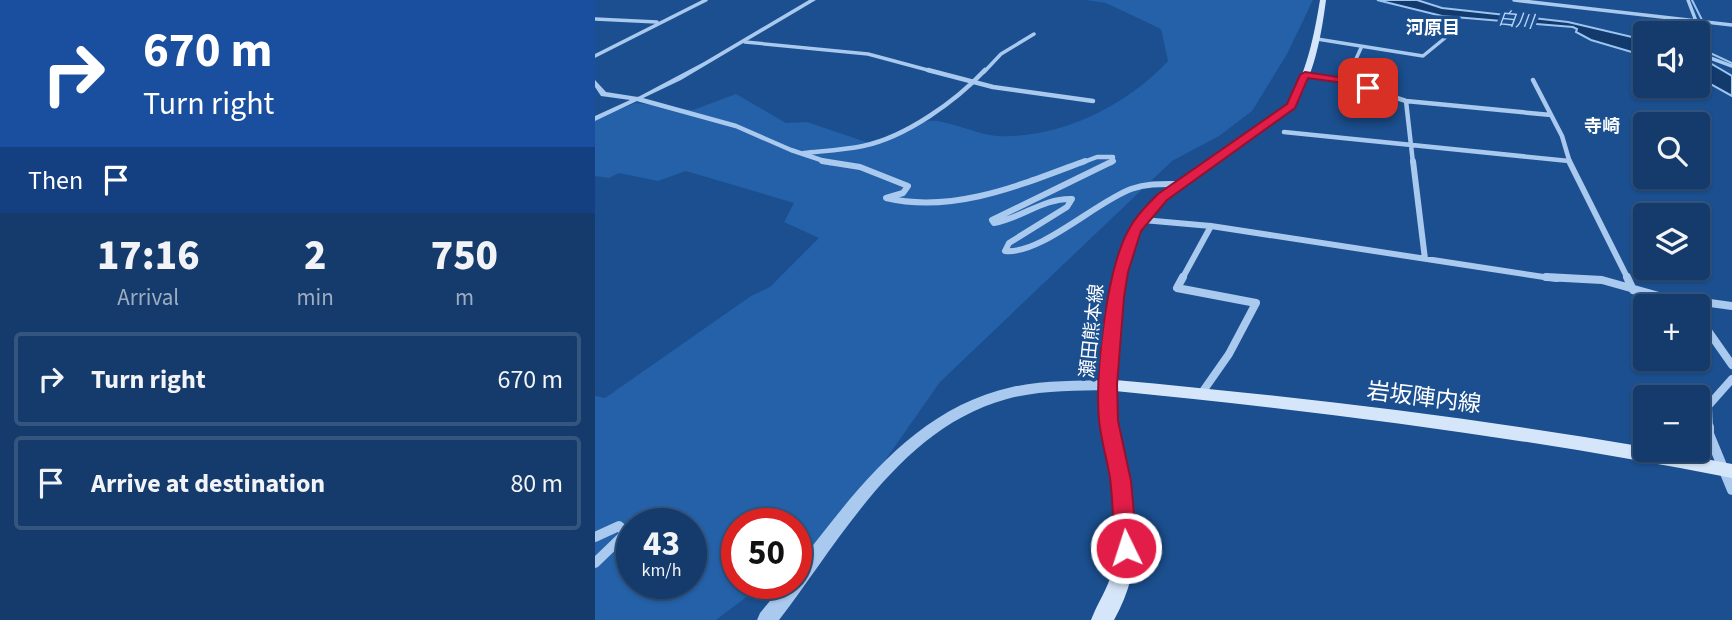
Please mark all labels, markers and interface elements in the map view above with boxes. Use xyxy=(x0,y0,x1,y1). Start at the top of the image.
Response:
water label: 白川 xyxy=(1497,6,1537,35)
text: 670 m xyxy=(143,16,272,86)
district label: 河原目 xyxy=(1406,16,1460,41)
map controls xyxy=(1633,21,1710,462)
button: sound xyxy=(1633,21,1710,98)
icon: right xyxy=(28,28,119,119)
pin xyxy=(1338,58,1398,118)
icon: arrive xyxy=(1349,69,1387,107)
text: Turn right xyxy=(143,81,274,127)
button: search xyxy=(1633,112,1710,189)
district label: 寺崎 xyxy=(1584,114,1620,139)
icon: arrive xyxy=(97,161,135,199)
text: Then xyxy=(28,162,83,199)
button: layers xyxy=(1633,203,1710,280)
text: 17:16 xyxy=(97,226,200,286)
text: 2 xyxy=(304,226,326,286)
text: 750 xyxy=(431,226,498,286)
text: Arrival xyxy=(117,281,179,314)
text: min xyxy=(297,281,334,314)
text: m xyxy=(455,281,474,314)
street label: 瀬田熊本線 xyxy=(1074,282,1111,380)
button: + xyxy=(1633,294,1710,371)
icon: right xyxy=(32,360,70,398)
text: Turn right xyxy=(91,361,206,398)
text: 670 m xyxy=(497,361,563,398)
street label: 岩坂陣内線 xyxy=(1365,374,1483,421)
button: − xyxy=(1633,385,1710,462)
icon: arrive xyxy=(32,464,70,502)
text: Arrive at destination xyxy=(91,465,325,502)
text: 80 m xyxy=(510,465,563,502)
speed limit sign: 50 xyxy=(721,508,812,599)
position arrow xyxy=(1089,511,1163,585)
text: 43 xyxy=(643,519,680,569)
text: km/h xyxy=(642,558,681,583)

